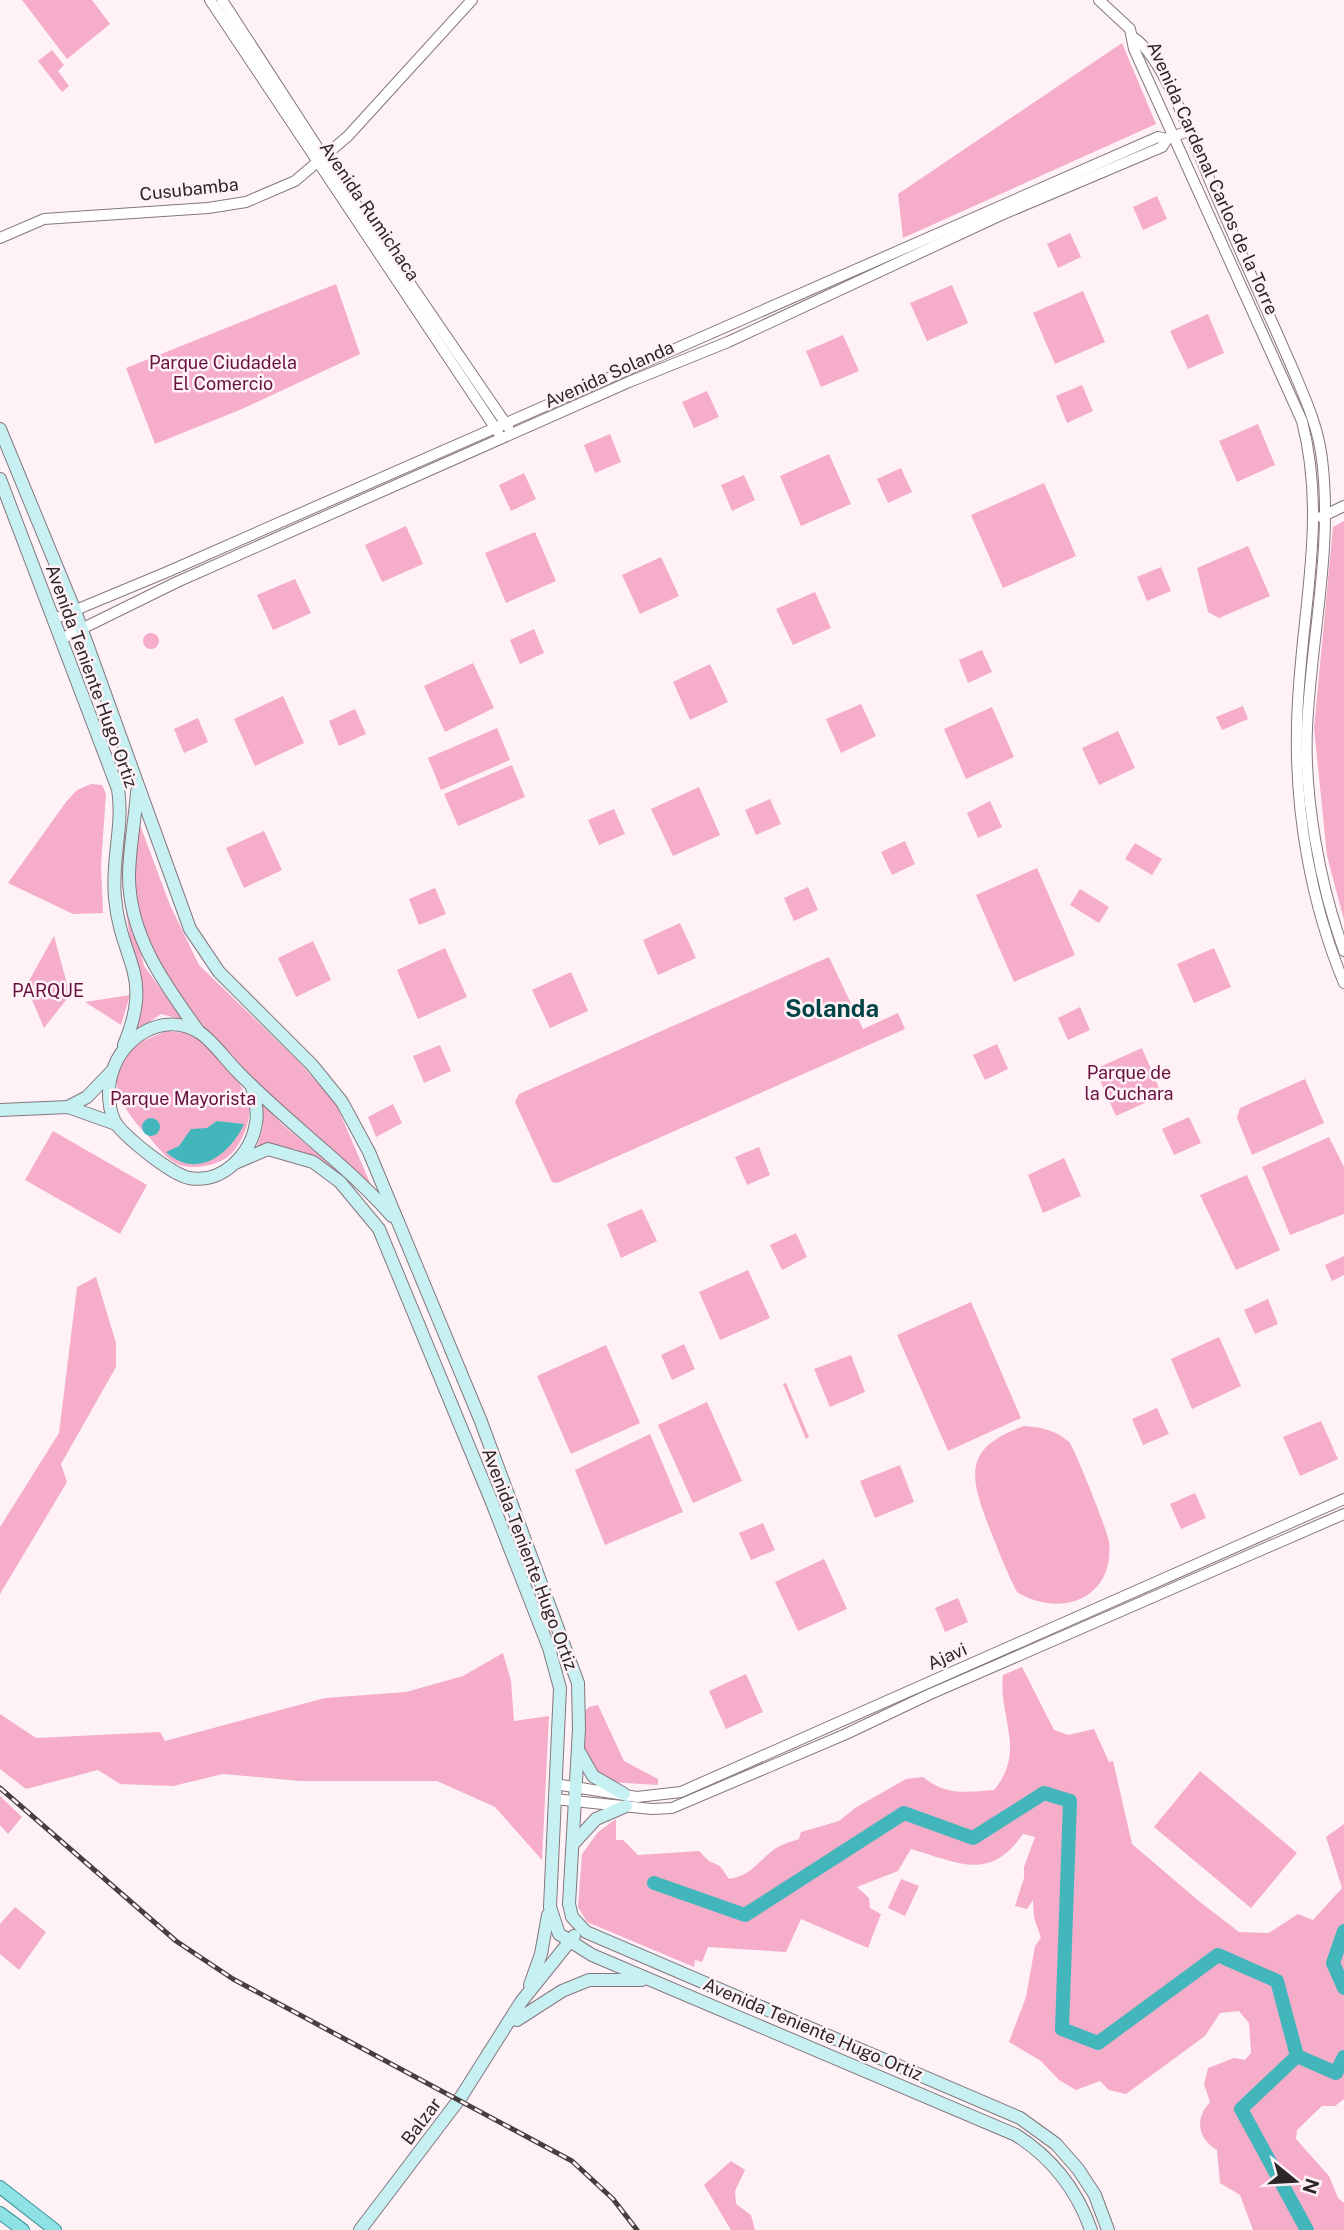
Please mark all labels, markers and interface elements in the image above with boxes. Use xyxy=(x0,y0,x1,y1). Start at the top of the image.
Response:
street label: Avenida Cardenal Carlos de la Torre xyxy=(1143,38,1283,318)
street label: Avenida Rumichaca xyxy=(316,138,424,284)
street label: Cusubamba xyxy=(139,173,239,205)
street label: Avenida Solanda xyxy=(541,336,677,412)
park label: Parque Ciudadela El Comercio xyxy=(149,352,297,394)
street label: Avenida Teniente Hugo Ortiz xyxy=(42,561,142,791)
park label: PARQUE xyxy=(12,980,84,1001)
district label: Solanda xyxy=(785,994,879,1022)
park label: Parque de la Cuchara xyxy=(1084,1062,1174,1104)
park label: Parque Mayorista xyxy=(110,1088,256,1109)
street label: Avenida Teniente Hugo Ortiz xyxy=(478,1445,582,1673)
street label: Ajavi xyxy=(924,1638,970,1674)
street label: Avenida Teniente Hugo Ortiz xyxy=(700,1973,926,2085)
street label: Balzar xyxy=(397,2093,445,2149)
north arrow xyxy=(1260,2146,1330,2216)
text: N xyxy=(1298,2176,1324,2197)

